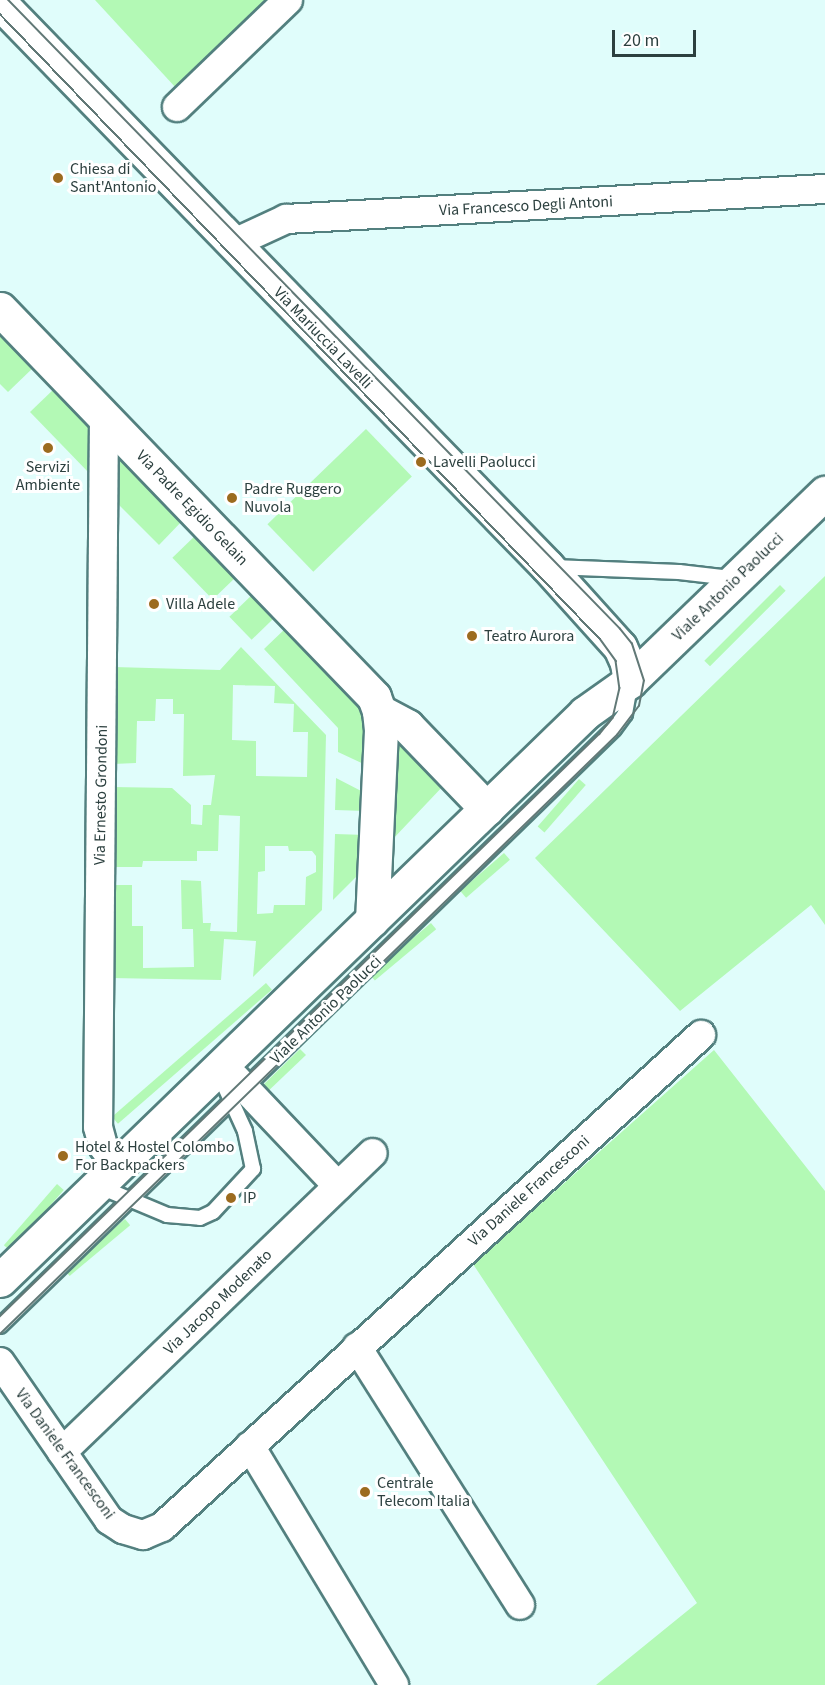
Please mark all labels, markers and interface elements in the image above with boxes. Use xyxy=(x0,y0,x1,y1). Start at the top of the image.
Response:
scale bar xyxy=(615,18,699,56)
text: 20 m xyxy=(623,28,659,53)
place label: Chiesa di Sant'Antonio xyxy=(70,159,157,197)
marker: Chiesa di Sant'Antonio xyxy=(51,171,65,185)
street label: Via Francesco Degli Antoni xyxy=(438,192,614,220)
street label: Via Mariuccia Lavelli xyxy=(270,283,376,393)
marker: Servizi Ambiente xyxy=(41,441,55,455)
street label: Via Padre Egidio Gelain xyxy=(132,446,252,570)
place label: Lavelli Paolucci xyxy=(433,452,536,472)
marker: Lavelli Paolucci xyxy=(414,455,428,469)
place label: Servizi Ambiente xyxy=(16,457,80,495)
place label: Padre Ruggero Nuvola xyxy=(244,479,342,517)
marker: Padre Ruggero Nuvola xyxy=(225,491,239,505)
street label: Viale Antonio Paolucci xyxy=(668,529,788,645)
place label: Villa Adele xyxy=(166,594,235,614)
marker: Villa Adele xyxy=(147,597,161,611)
place label: Teatro Aurora xyxy=(484,626,574,646)
marker: Teatro Aurora xyxy=(465,629,479,643)
street label: Via Ernesto Grondoni xyxy=(90,725,112,865)
street label: Viale Antonio Paolucci xyxy=(266,952,386,1068)
street label: Via Daniele Francesconi xyxy=(464,1131,594,1251)
place label: Hotel & Hostel Colombo For Backpackers xyxy=(75,1137,234,1175)
marker: Hotel & Hostel Colombo For Backpackers xyxy=(56,1149,70,1163)
place label: IP xyxy=(243,1188,256,1208)
marker: IP xyxy=(224,1191,238,1205)
street label: Via Jacopo Modenato xyxy=(160,1245,276,1359)
street label: Via Daniele Francesconi xyxy=(11,1385,119,1523)
place label: Centrale Telecom Italia xyxy=(377,1473,470,1511)
marker: Centrale Telecom Italia xyxy=(358,1485,372,1499)

